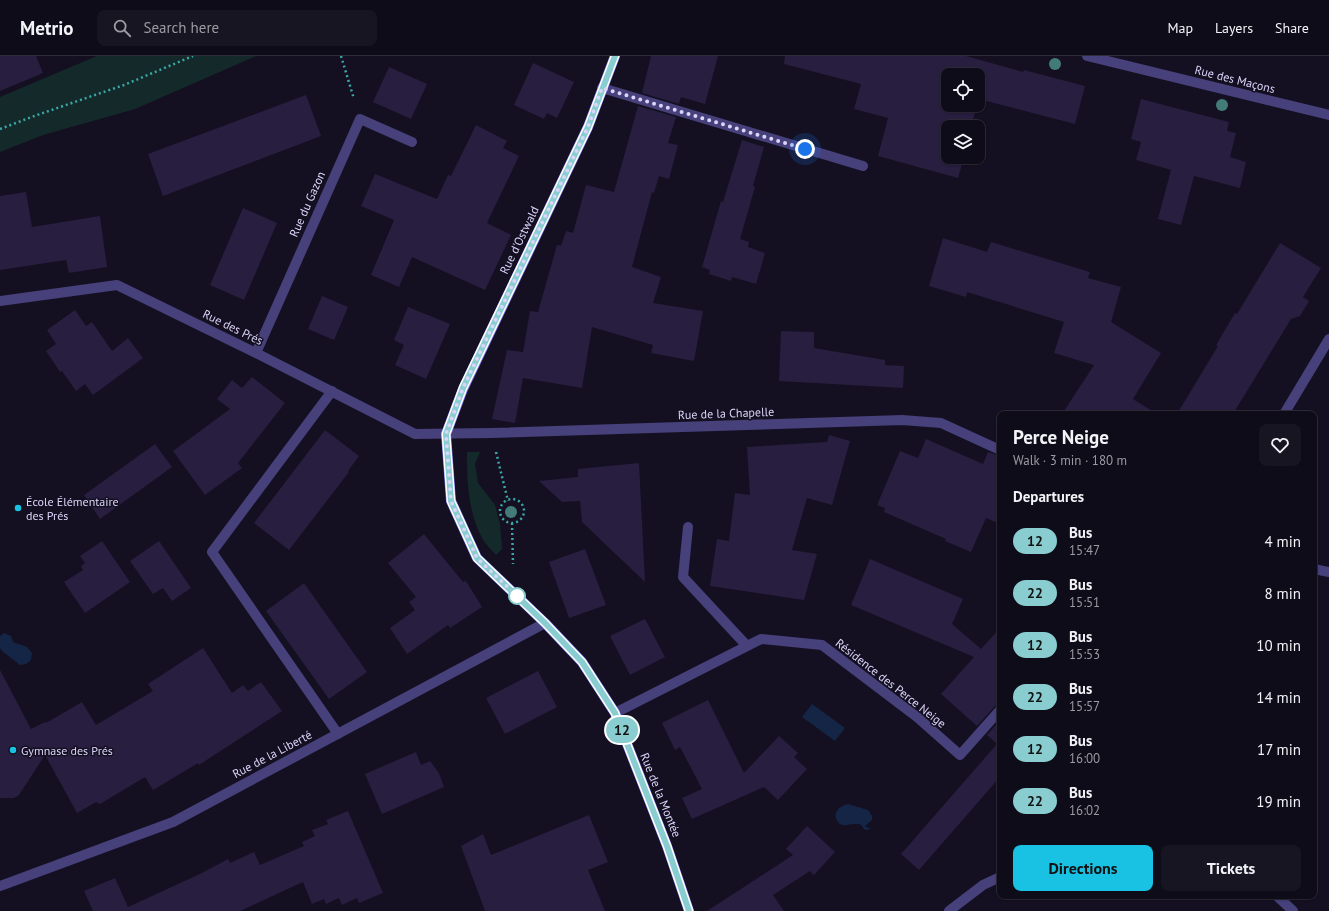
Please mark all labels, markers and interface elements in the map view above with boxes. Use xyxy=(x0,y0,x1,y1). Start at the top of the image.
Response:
search box xyxy=(97,10,377,46)
text: Metrio xyxy=(20,16,73,40)
icon: search xyxy=(111,17,133,39)
text: Search here xyxy=(143,18,219,37)
text: Map xyxy=(1167,19,1193,37)
text: Layers xyxy=(1215,19,1253,37)
text: Share xyxy=(1275,19,1309,37)
street label: Rue des Maçons xyxy=(1193,62,1277,96)
map controls xyxy=(941,68,985,164)
button: locate xyxy=(941,68,985,112)
button: layers xyxy=(941,120,985,164)
your location xyxy=(795,139,815,159)
street label: Rue du Gazon xyxy=(286,169,328,239)
street label: Rue d'Ostwald xyxy=(496,204,542,276)
street label: Rue des Prés xyxy=(200,306,266,348)
street label: Rue de la Chapelle xyxy=(678,404,774,422)
button: heart xyxy=(1259,424,1301,466)
text: Perce Neige xyxy=(1013,425,1109,449)
text: Walk · 3 min · 180 m xyxy=(1013,452,1127,469)
text: Departures xyxy=(1013,487,1084,506)
place label: École Élémentaire des Prés xyxy=(26,494,119,523)
marker: École Élémentaire des Prés xyxy=(13,503,23,513)
text: Bus xyxy=(1069,523,1092,542)
text: 12 xyxy=(1027,532,1043,550)
text: 4 min xyxy=(1264,532,1301,551)
text: 15:47 xyxy=(1069,542,1100,559)
text: Bus xyxy=(1069,575,1092,594)
text: 22 xyxy=(1027,584,1043,602)
text: 8 min xyxy=(1264,584,1301,603)
unlabelled marker xyxy=(508,587,526,605)
text: 15:51 xyxy=(1069,594,1100,611)
text: Bus xyxy=(1069,627,1092,646)
street label: Résidence des Perce Neige xyxy=(833,635,949,731)
text: 12 xyxy=(1027,636,1043,654)
text: 10 min xyxy=(1256,636,1301,655)
text: 15:53 xyxy=(1069,646,1100,663)
text: Bus xyxy=(1069,679,1092,698)
text: 22 xyxy=(1027,688,1043,706)
text: 14 min xyxy=(1256,688,1301,707)
text: 15:57 xyxy=(1069,698,1100,715)
line badge: 12 xyxy=(604,717,640,743)
text: 12 xyxy=(614,721,630,739)
street label: Rue de la Liberté xyxy=(230,727,314,781)
text: Bus xyxy=(1069,731,1092,750)
text: 12 xyxy=(1027,740,1043,758)
text: 17 min xyxy=(1257,740,1301,759)
place label: Gymnase des Prés xyxy=(21,743,113,758)
marker: Gymnase des Prés xyxy=(8,745,18,755)
text: 16:00 xyxy=(1069,750,1100,767)
street label: Rue de la Montée xyxy=(637,751,685,839)
text: Bus xyxy=(1069,783,1092,802)
text: 22 xyxy=(1027,792,1043,810)
text: 19 min xyxy=(1256,792,1301,811)
text: 16:02 xyxy=(1069,802,1100,819)
button: Directions xyxy=(1013,845,1153,891)
button: Tickets xyxy=(1161,845,1301,891)

